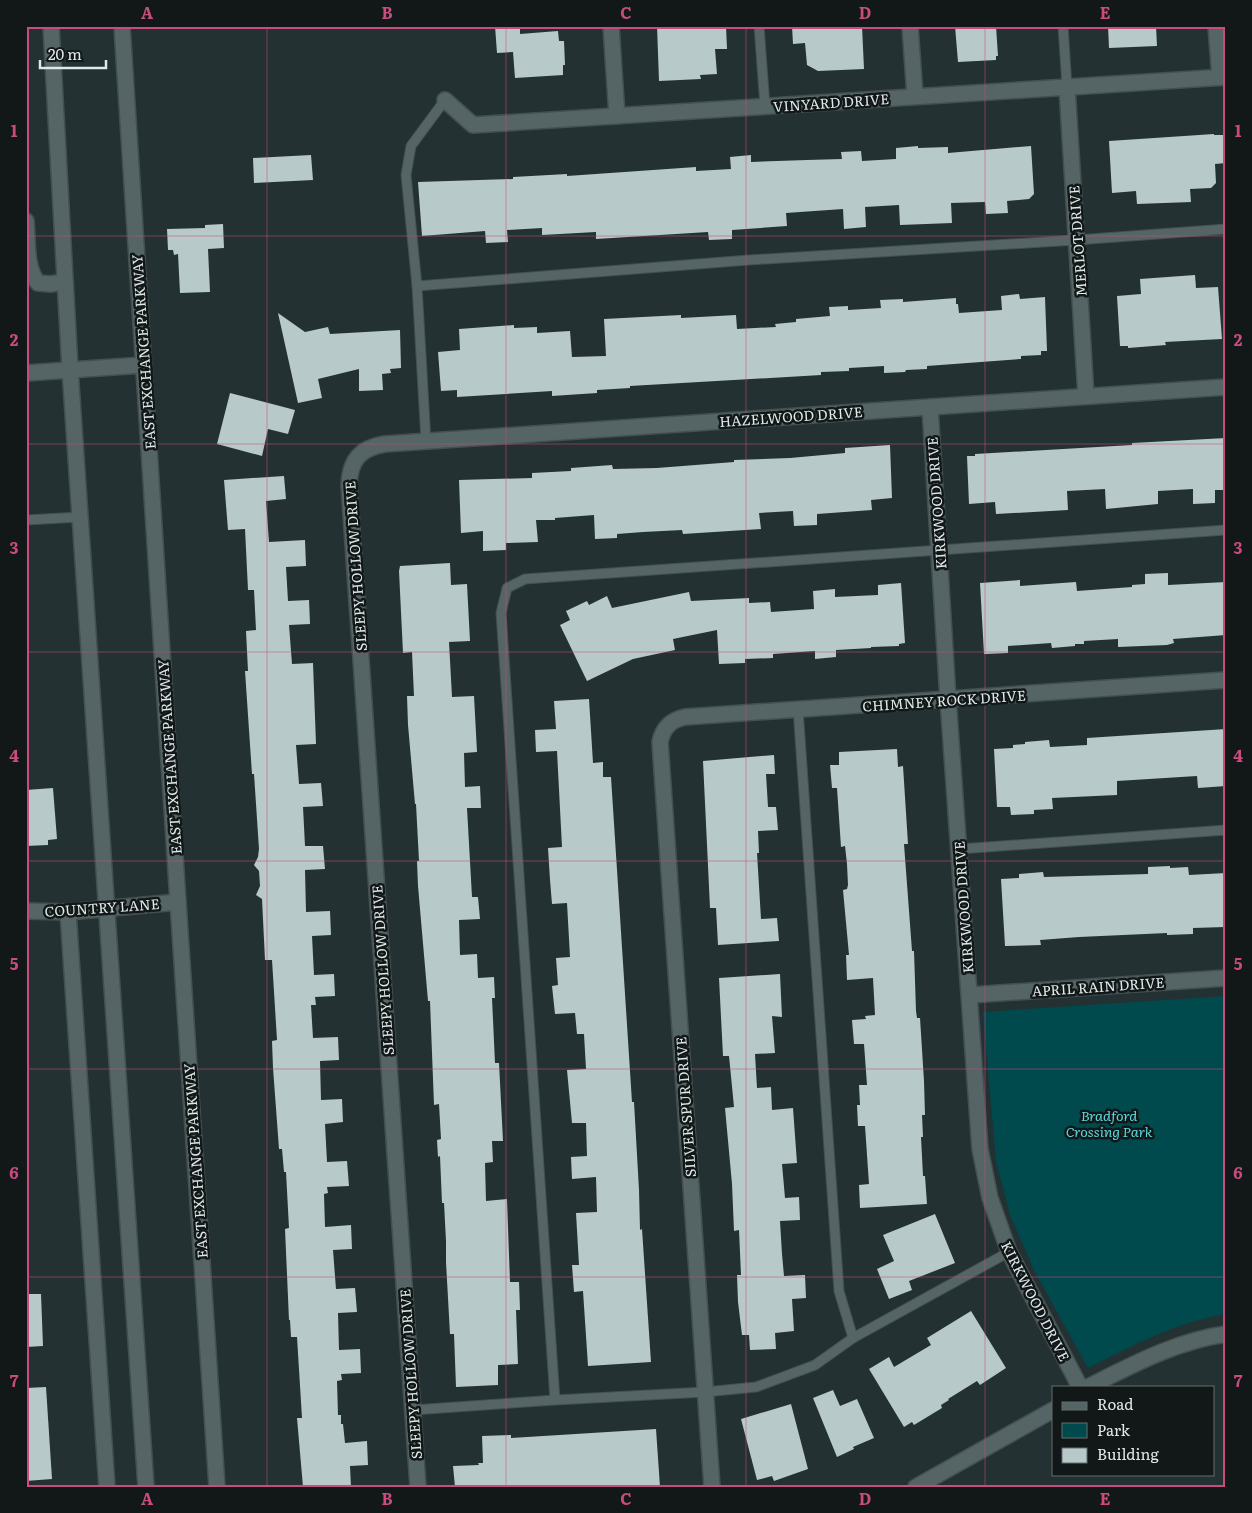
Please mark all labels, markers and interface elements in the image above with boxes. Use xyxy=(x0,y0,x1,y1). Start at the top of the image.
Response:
text: A xyxy=(141,0,153,24)
text: B xyxy=(381,0,393,24)
text: C xyxy=(620,0,632,24)
text: D xyxy=(859,0,871,24)
text: E xyxy=(1100,0,1111,24)
scale bar xyxy=(40,38,106,70)
text: 20 m xyxy=(48,42,82,65)
street label: VINYARD DRIVE xyxy=(772,88,890,116)
text: 1 xyxy=(11,118,18,142)
text: 1 xyxy=(1235,118,1242,142)
street label: MERLOT DRIVE xyxy=(1063,185,1091,297)
street label: EAST EXCHANGE PARKWAY xyxy=(126,254,160,450)
text: 2 xyxy=(10,327,19,351)
text: 2 xyxy=(1234,327,1243,351)
street label: HAZELWOOD DRIVE xyxy=(719,401,863,431)
street label: KIRKWOOD DRIVE xyxy=(921,436,951,570)
street label: SLEEPY HOLLOW DRIVE xyxy=(339,480,371,652)
text: 3 xyxy=(10,535,19,559)
text: 3 xyxy=(1234,535,1243,559)
street label: EAST EXCHANGE PARKWAY xyxy=(152,659,186,855)
street label: CHIMNEY ROCK DRIVE xyxy=(862,684,1026,716)
text: 4 xyxy=(9,743,19,767)
text: 4 xyxy=(1233,743,1243,767)
street label: KIRKWOOD DRIVE xyxy=(948,840,978,974)
street label: SLEEPY HOLLOW DRIVE xyxy=(366,884,398,1056)
street label: COUNTRY LANE xyxy=(44,893,160,921)
text: 5 xyxy=(10,951,19,975)
text: 5 xyxy=(1234,951,1243,975)
street label: APRIL RAIN DRIVE xyxy=(1031,971,1165,1001)
street label: SILVER SPUR DRIVE xyxy=(670,1036,700,1178)
street label: EAST EXCHANGE PARKWAY xyxy=(178,1063,212,1259)
park label: Bradford Crossing Park xyxy=(1066,1105,1153,1141)
text: 6 xyxy=(9,1160,19,1184)
text: 6 xyxy=(1233,1160,1243,1184)
street label: KIRKWOOD DRIVE xyxy=(997,1237,1075,1365)
street label: SLEEPY HOLLOW DRIVE xyxy=(394,1288,426,1460)
text: 7 xyxy=(10,1368,19,1392)
text: 7 xyxy=(1234,1368,1243,1392)
legend xyxy=(1052,1386,1214,1476)
text: Road xyxy=(1097,1392,1133,1415)
text: Park xyxy=(1097,1418,1131,1441)
text: Building xyxy=(1097,1442,1159,1465)
text: A xyxy=(141,1486,153,1510)
text: B xyxy=(381,1486,393,1510)
text: C xyxy=(620,1486,632,1510)
text: D xyxy=(859,1486,871,1510)
text: E xyxy=(1100,1486,1111,1510)

